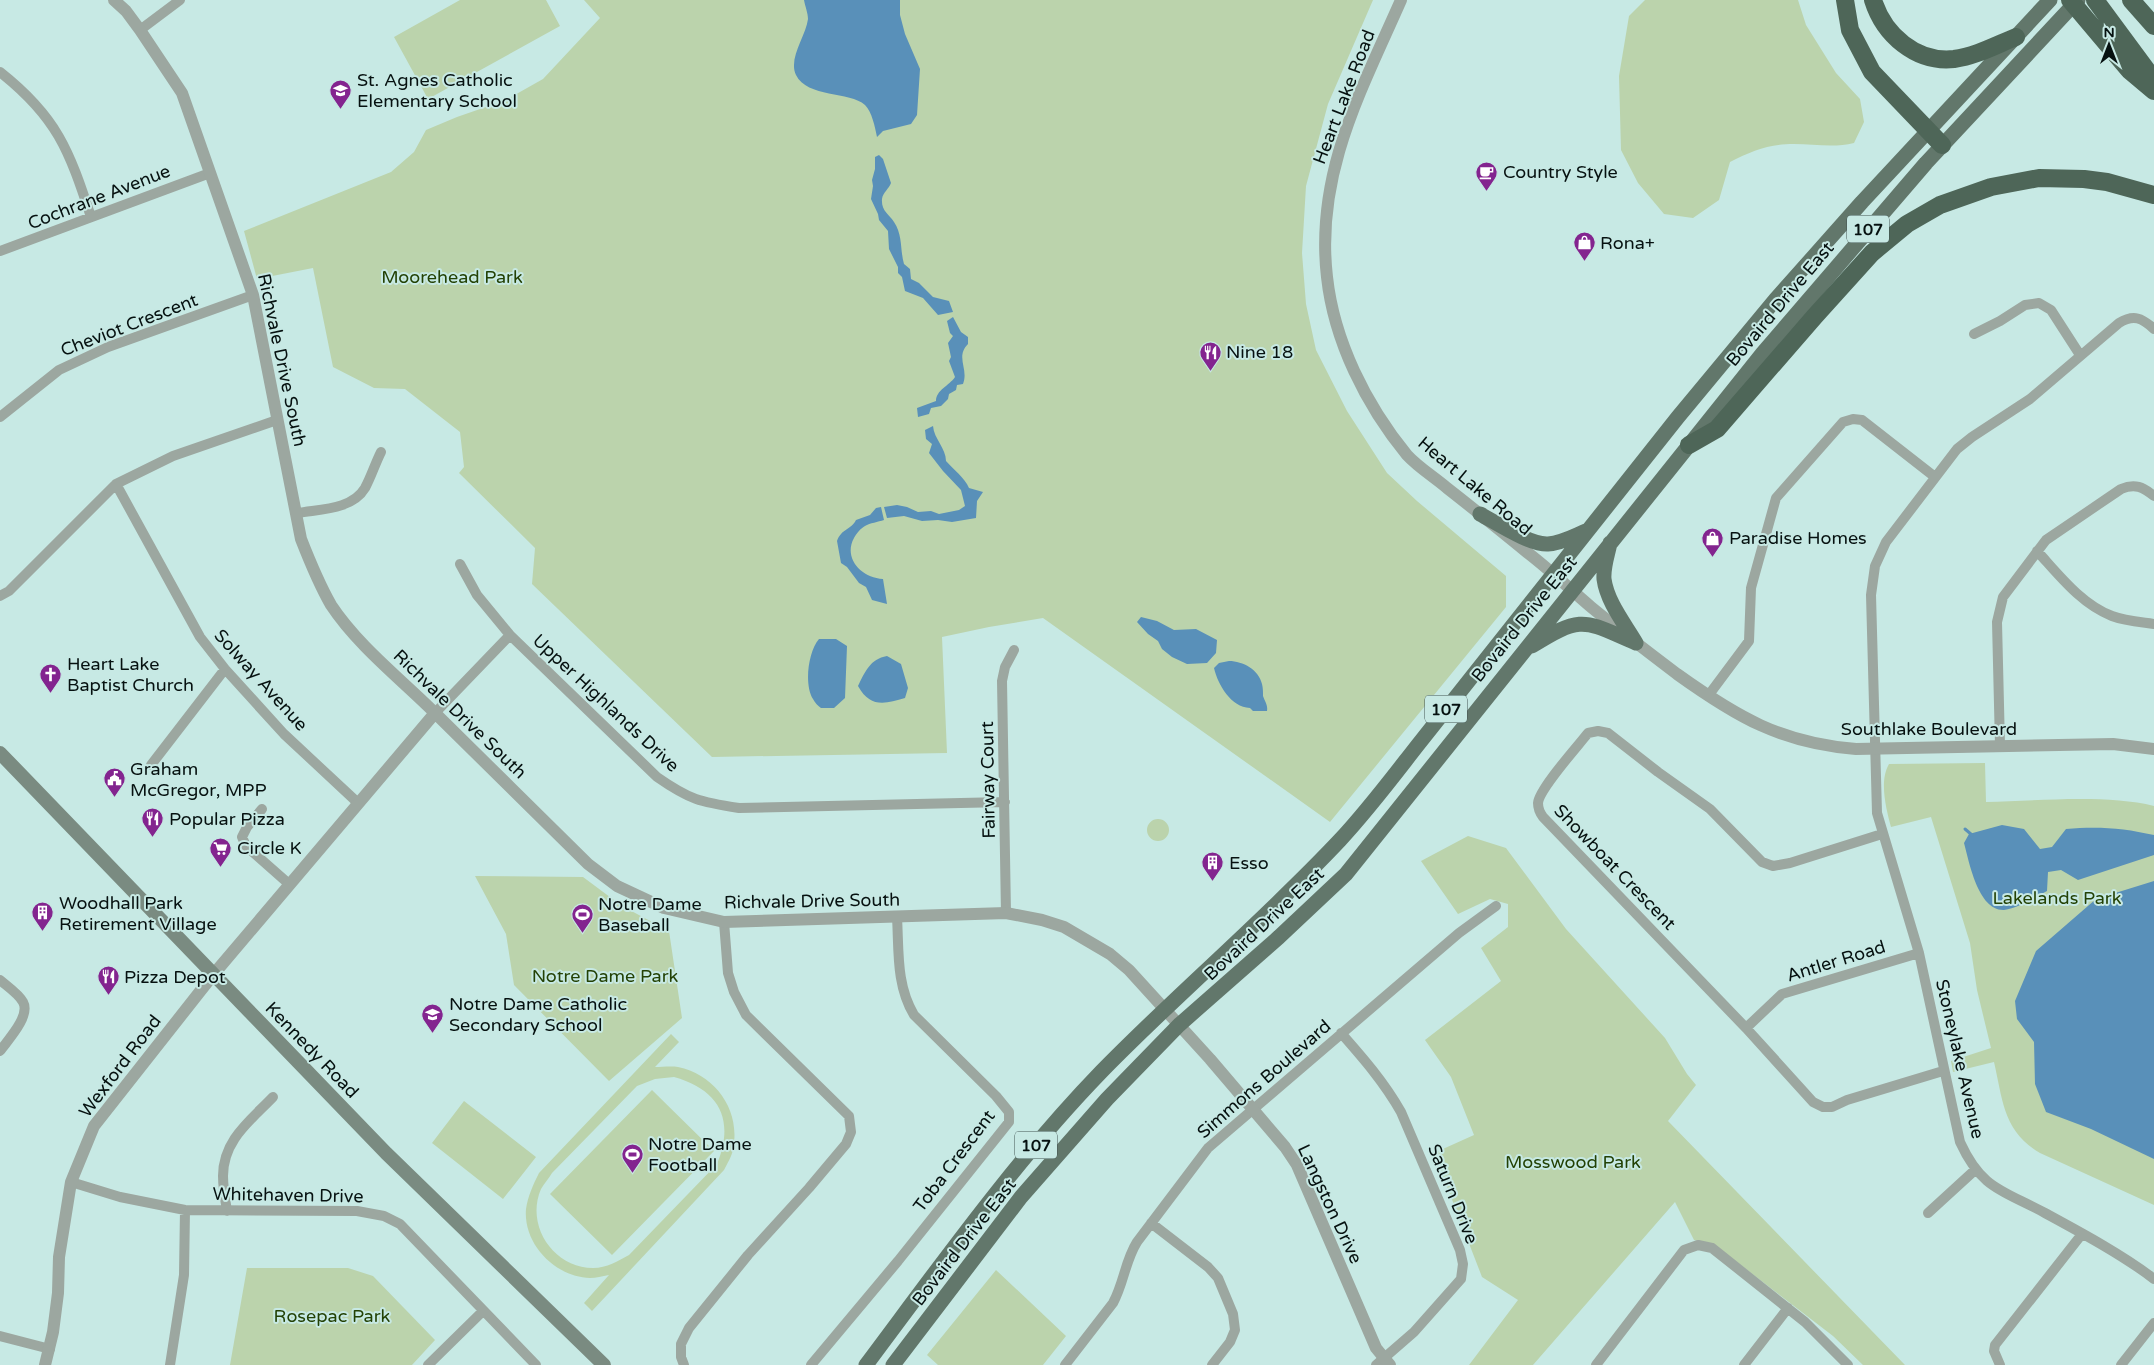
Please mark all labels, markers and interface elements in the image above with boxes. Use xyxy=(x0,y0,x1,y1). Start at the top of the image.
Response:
north arrow xyxy=(2084,20,2134,70)
text: N xyxy=(2103,24,2115,41)
street label: Heart Lake Road xyxy=(1308,27,1380,167)
place label: St. Agnes Catholic Elementary School xyxy=(357,69,517,112)
school or university icon: St. Agnes Catholic Elementary School xyxy=(329,78,353,109)
street label: Cochrane Avenue xyxy=(25,160,173,234)
cafe icon: Country Style xyxy=(1475,160,1499,191)
place label: Country Style xyxy=(1503,161,1618,183)
road number: 107 xyxy=(1847,215,1889,242)
shop icon: Rona+ xyxy=(1572,231,1596,262)
place label: Rona+ xyxy=(1600,232,1655,254)
street label: Bovaird Drive East xyxy=(1721,237,1839,371)
park label: Moorehead Park xyxy=(381,266,523,288)
street label: Richvale Drive South xyxy=(253,271,311,449)
street label: Cheviot Crescent xyxy=(57,289,201,361)
restaurant icon: Nine 18 xyxy=(1198,340,1222,371)
place label: Nine 18 xyxy=(1226,341,1293,363)
street label: Heart Lake Road xyxy=(1413,432,1537,540)
shop icon: Paradise Homes xyxy=(1701,526,1725,557)
place label: Paradise Homes xyxy=(1729,527,1867,549)
street label: Bovaird Drive East xyxy=(1466,551,1582,686)
street label: Solway Avenue xyxy=(210,625,312,735)
street label: Upper Highlands Drive xyxy=(528,629,684,777)
street label: Richvale Drive South xyxy=(389,645,531,783)
place label: Heart Lake Baptist Church xyxy=(67,653,194,696)
church icon: Heart Lake Baptist Church xyxy=(39,662,63,693)
road number: 107 xyxy=(1425,696,1467,722)
street label: Southlake Boulevard xyxy=(1841,718,2017,740)
street label: Fairway Court xyxy=(976,721,1000,839)
place label: Graham McGregor, MPP xyxy=(130,758,267,801)
public building icon: Graham McGregor, MPP xyxy=(102,767,126,798)
street label: Showboat Crescent xyxy=(1549,800,1681,934)
restaurant icon: Popular Pizza xyxy=(141,807,165,838)
place label: Popular Pizza xyxy=(169,808,285,830)
supermarket icon: Circle K xyxy=(209,836,233,867)
place label: Circle K xyxy=(237,837,302,859)
building icon: Esso xyxy=(1201,851,1225,882)
place label: Esso xyxy=(1229,852,1269,874)
street label: Bovaird Drive East xyxy=(1200,863,1329,985)
park label: Lakelands Park xyxy=(1992,887,2122,909)
street label: Richvale Drive South xyxy=(724,888,900,914)
place label: Woodhall Park Retirement Village xyxy=(59,892,217,935)
place label: Notre Dame Baseball xyxy=(598,893,702,936)
building icon: Woodhall Park Retirement Village xyxy=(31,901,55,932)
sports icon: Notre Dame Baseball xyxy=(570,902,594,933)
street label: Antler Road xyxy=(1784,936,1888,986)
restaurant icon: Pizza Depot xyxy=(96,965,120,996)
park label: Notre Dame Park xyxy=(532,965,679,987)
place label: Pizza Depot xyxy=(124,966,226,988)
street label: Stoneylake Avenue xyxy=(1931,977,1989,1141)
place label: Notre Dame Catholic Secondary School xyxy=(449,993,627,1036)
street label: Kennedy Road xyxy=(261,997,363,1103)
school or university icon: Notre Dame Catholic Secondary School xyxy=(421,1002,445,1033)
street label: Wexford Road xyxy=(74,1010,166,1122)
street label: Simmons Boulevard xyxy=(1193,1015,1335,1143)
street label: Toba Crescent xyxy=(908,1106,1000,1216)
road number: 107 xyxy=(1015,1132,1057,1158)
place label: Notre Dame Football xyxy=(648,1133,752,1176)
street label: Langston Drive xyxy=(1293,1141,1367,1267)
street label: Saturn Drive xyxy=(1423,1141,1483,1247)
sports icon: Notre Dame Football xyxy=(620,1142,644,1173)
park label: Mosswood Park xyxy=(1505,1151,1641,1173)
street label: Bovaird Drive East xyxy=(907,1174,1021,1310)
street label: Whitehaven Drive xyxy=(212,1183,364,1207)
park label: Rosepac Park xyxy=(274,1305,391,1327)

